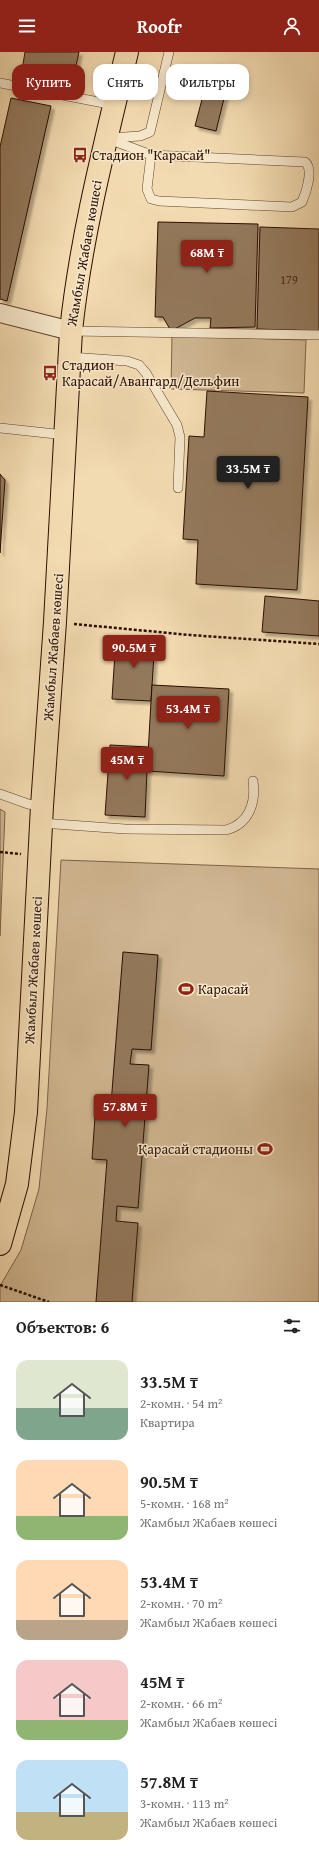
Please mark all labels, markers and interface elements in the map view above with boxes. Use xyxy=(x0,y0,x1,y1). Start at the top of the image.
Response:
text: Roofr xyxy=(137,13,182,40)
icon: menu xyxy=(16,15,38,37)
icon: person xyxy=(281,15,303,37)
chip: Купить xyxy=(12,64,85,100)
chip: Снять xyxy=(93,64,158,100)
chip: Фильтры xyxy=(166,64,249,100)
place label: Стадион "Карасай" xyxy=(92,145,210,165)
bus stop icon: Стадион "Карасай" xyxy=(71,146,89,164)
street label: Жамбыл Жабаев көшесі xyxy=(61,178,107,329)
pin: 68M ₸ xyxy=(179,240,235,274)
text: 68M ₸ xyxy=(190,243,224,262)
house number: 179 xyxy=(280,271,298,288)
place label: Стадион Карасай/Авангард/Дельфин xyxy=(62,355,239,391)
bus stop icon: Стадион Карасай/Авангард/Дельфин xyxy=(41,364,59,382)
pin: 33.5M ₸ xyxy=(211,456,285,490)
text: 33.5M ₸ xyxy=(226,459,270,478)
street label: Жамбыл Жабаев көшесі xyxy=(38,572,68,723)
pin: 90.5M ₸ xyxy=(97,635,171,669)
text: 90.5M ₸ xyxy=(112,638,156,657)
pin: 53.4M ₸ xyxy=(151,696,225,730)
text: 53.4M ₸ xyxy=(166,699,210,718)
pin: 45M ₸ xyxy=(99,747,155,781)
text: 45M ₸ xyxy=(110,750,144,769)
street label: Жамбыл Жабаев көшесі xyxy=(19,895,47,1045)
place label: Карасай xyxy=(198,979,249,999)
sports icon: Карасай xyxy=(177,980,195,998)
pin: 57.8M ₸ xyxy=(88,1094,162,1128)
text: 57.8M ₸ xyxy=(103,1097,147,1116)
place label: Қарасай стадионы xyxy=(138,1139,253,1159)
sports icon: Қарасай стадионы xyxy=(256,1140,274,1158)
text: Объектов: 6 xyxy=(16,1314,109,1339)
icon: filters xyxy=(281,1315,303,1337)
text: 33.5M ₸ xyxy=(140,1369,198,1394)
icon: home xyxy=(48,1376,96,1424)
text: 2-комн. · 54 m² xyxy=(140,1394,222,1413)
text: Квартира xyxy=(140,1413,195,1432)
text: 90.5M ₸ xyxy=(140,1469,198,1494)
icon: home xyxy=(48,1476,96,1524)
text: 5-комн. · 168 m² xyxy=(140,1494,229,1513)
text: Жамбыл Жабаев көшесі xyxy=(140,1513,277,1532)
text: 53.4M ₸ xyxy=(140,1569,198,1594)
icon: home xyxy=(48,1576,96,1624)
text: 2-комн. · 70 m² xyxy=(140,1594,222,1613)
text: Жамбыл Жабаев көшесі xyxy=(140,1613,277,1632)
text: 45M ₸ xyxy=(140,1669,185,1694)
icon: home xyxy=(48,1676,96,1724)
text: 2-комн. · 66 m² xyxy=(140,1694,222,1713)
text: Жамбыл Жабаев көшесі xyxy=(140,1713,277,1732)
text: 57.8M ₸ xyxy=(140,1769,198,1794)
icon: home xyxy=(48,1776,96,1824)
text: 3-комн. · 113 m² xyxy=(140,1794,229,1813)
text: Жамбыл Жабаев көшесі xyxy=(140,1813,277,1832)

